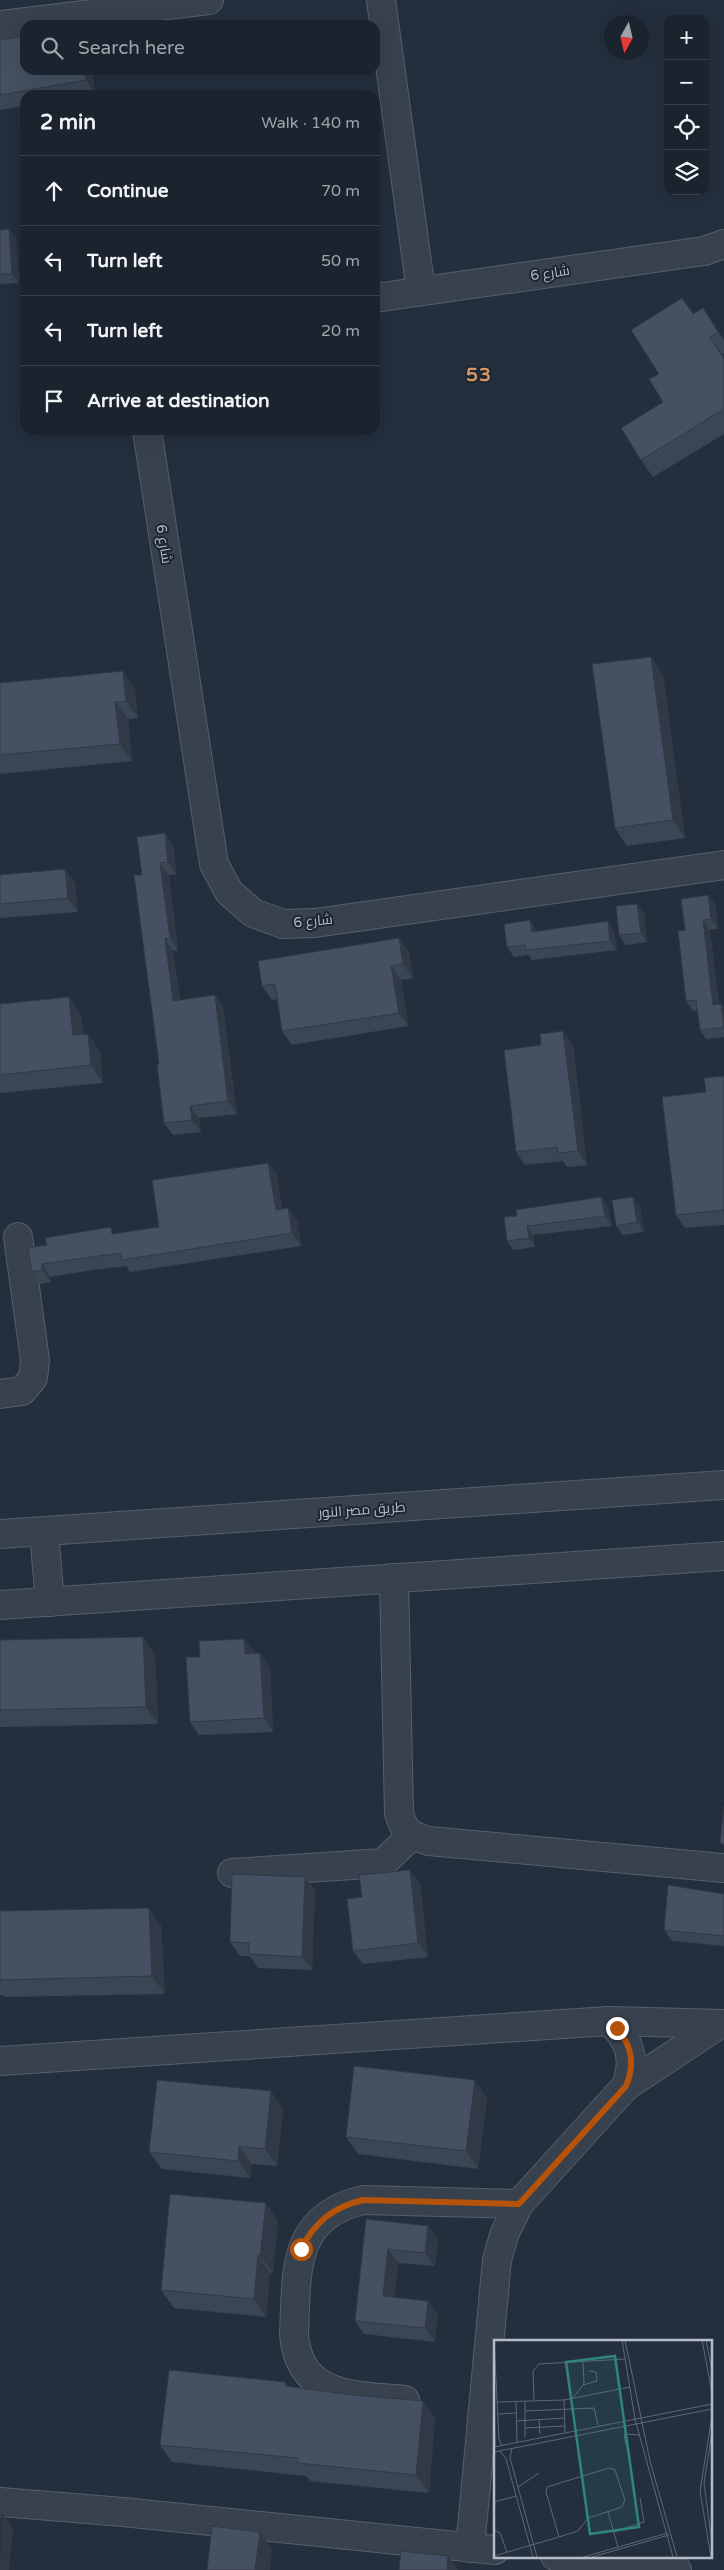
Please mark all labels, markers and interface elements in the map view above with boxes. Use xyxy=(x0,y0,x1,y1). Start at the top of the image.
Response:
north arrow xyxy=(604,15,649,60)
map controls xyxy=(664,15,709,195)
button: + xyxy=(664,15,709,60)
search box xyxy=(20,20,380,75)
icon: search xyxy=(38,34,66,62)
text: Search here xyxy=(78,37,185,59)
button: − xyxy=(664,60,709,105)
button: locate xyxy=(664,105,709,150)
text: 2 min xyxy=(40,110,96,135)
text: Walk · 140 m xyxy=(261,113,360,133)
button: layers xyxy=(664,150,709,195)
icon: ahead xyxy=(40,177,68,205)
text: Continue xyxy=(87,180,169,202)
text: 70 m xyxy=(321,181,360,201)
icon: left xyxy=(40,247,68,275)
text: Turn left xyxy=(87,250,163,272)
text: 50 m xyxy=(321,251,360,271)
street label: شارع 6 xyxy=(529,262,571,284)
icon: left xyxy=(40,317,68,345)
text: Turn left xyxy=(87,320,163,342)
text: 20 m xyxy=(321,321,360,341)
district label: 53 xyxy=(466,364,492,386)
icon: arrive xyxy=(40,387,68,415)
text: Arrive at destination xyxy=(87,390,270,412)
street label: شارع 6 xyxy=(153,523,175,565)
street label: شارع 6 xyxy=(293,911,333,931)
street label: طريق مصر النور xyxy=(317,1498,406,1522)
route end xyxy=(606,2017,629,2040)
route start xyxy=(290,2238,313,2261)
inset map xyxy=(494,2340,712,2558)

